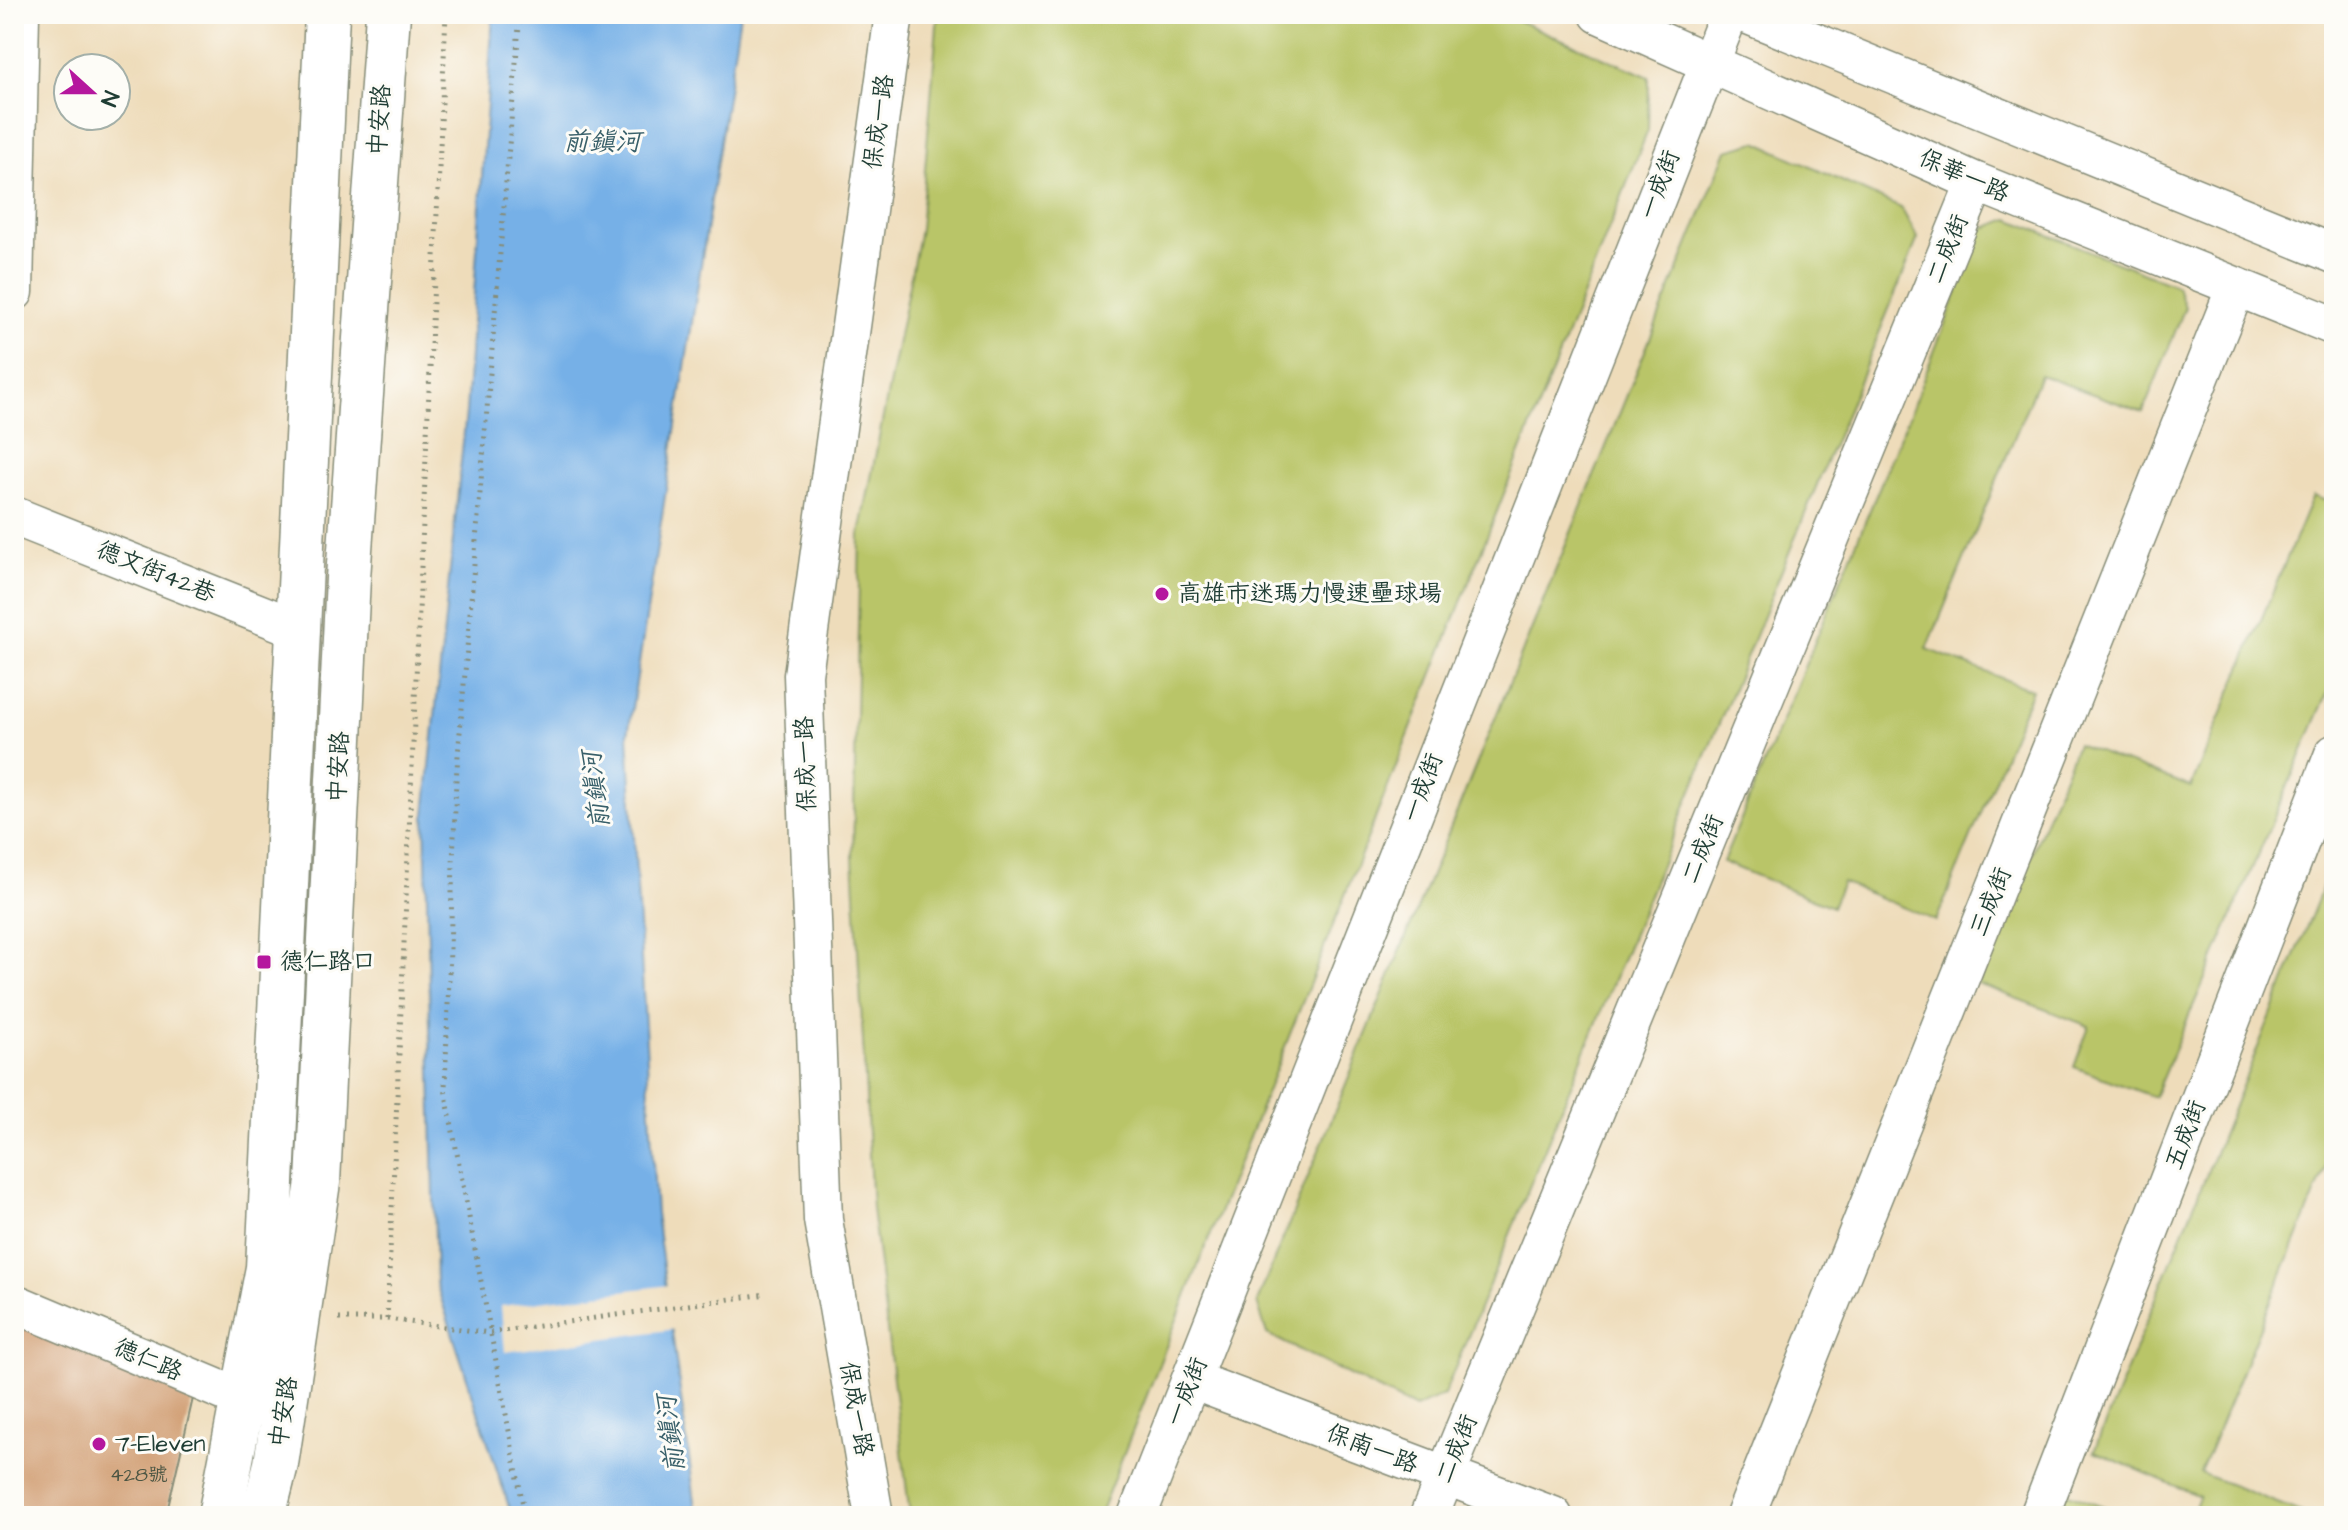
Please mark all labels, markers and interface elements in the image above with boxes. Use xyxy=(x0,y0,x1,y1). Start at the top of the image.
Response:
north arrow xyxy=(52,52,132,132)
street label: 保成一路 xyxy=(855,72,903,172)
street label: 中安路 xyxy=(361,83,399,157)
text: N xyxy=(92,87,126,111)
water label: 前鎮河 xyxy=(563,124,645,160)
street label: 保華一路 xyxy=(1913,141,2015,211)
street label: 一成街 xyxy=(1631,145,1689,225)
street label: 二成街 xyxy=(1919,209,1977,289)
street label: 德文街42巷 xyxy=(91,533,221,611)
place label: 高雄市迷瑪力慢速壘球場 xyxy=(1178,577,1442,611)
marker: 高雄市迷瑪力慢速壘球場 xyxy=(1153,585,1171,603)
street label: 保成一路 xyxy=(787,715,825,813)
street label: 中安路 xyxy=(320,730,358,804)
water label: 前鎮河 xyxy=(573,745,619,831)
street label: 一成街 xyxy=(1394,748,1452,828)
street label: 二成街 xyxy=(1674,809,1732,889)
street label: 三成街 xyxy=(1962,862,2020,942)
place label: 德仁路口 xyxy=(280,945,376,979)
marker: 德仁路口 xyxy=(255,953,273,971)
street label: 五成街 xyxy=(2157,1095,2215,1175)
street label: 德仁路 xyxy=(108,1330,188,1390)
street label: 一成街 xyxy=(1158,1352,1216,1432)
street label: 保成一路 xyxy=(831,1359,881,1459)
street label: 中安路 xyxy=(262,1374,306,1450)
water label: 前鎮河 xyxy=(648,1389,694,1475)
street label: 二成街 xyxy=(1428,1409,1486,1489)
street label: 保南一路 xyxy=(1321,1416,1423,1482)
place label: 7-Eleven xyxy=(115,1427,206,1461)
marker: 7-Eleven xyxy=(90,1435,108,1453)
house number: 428號 xyxy=(110,1461,168,1489)

